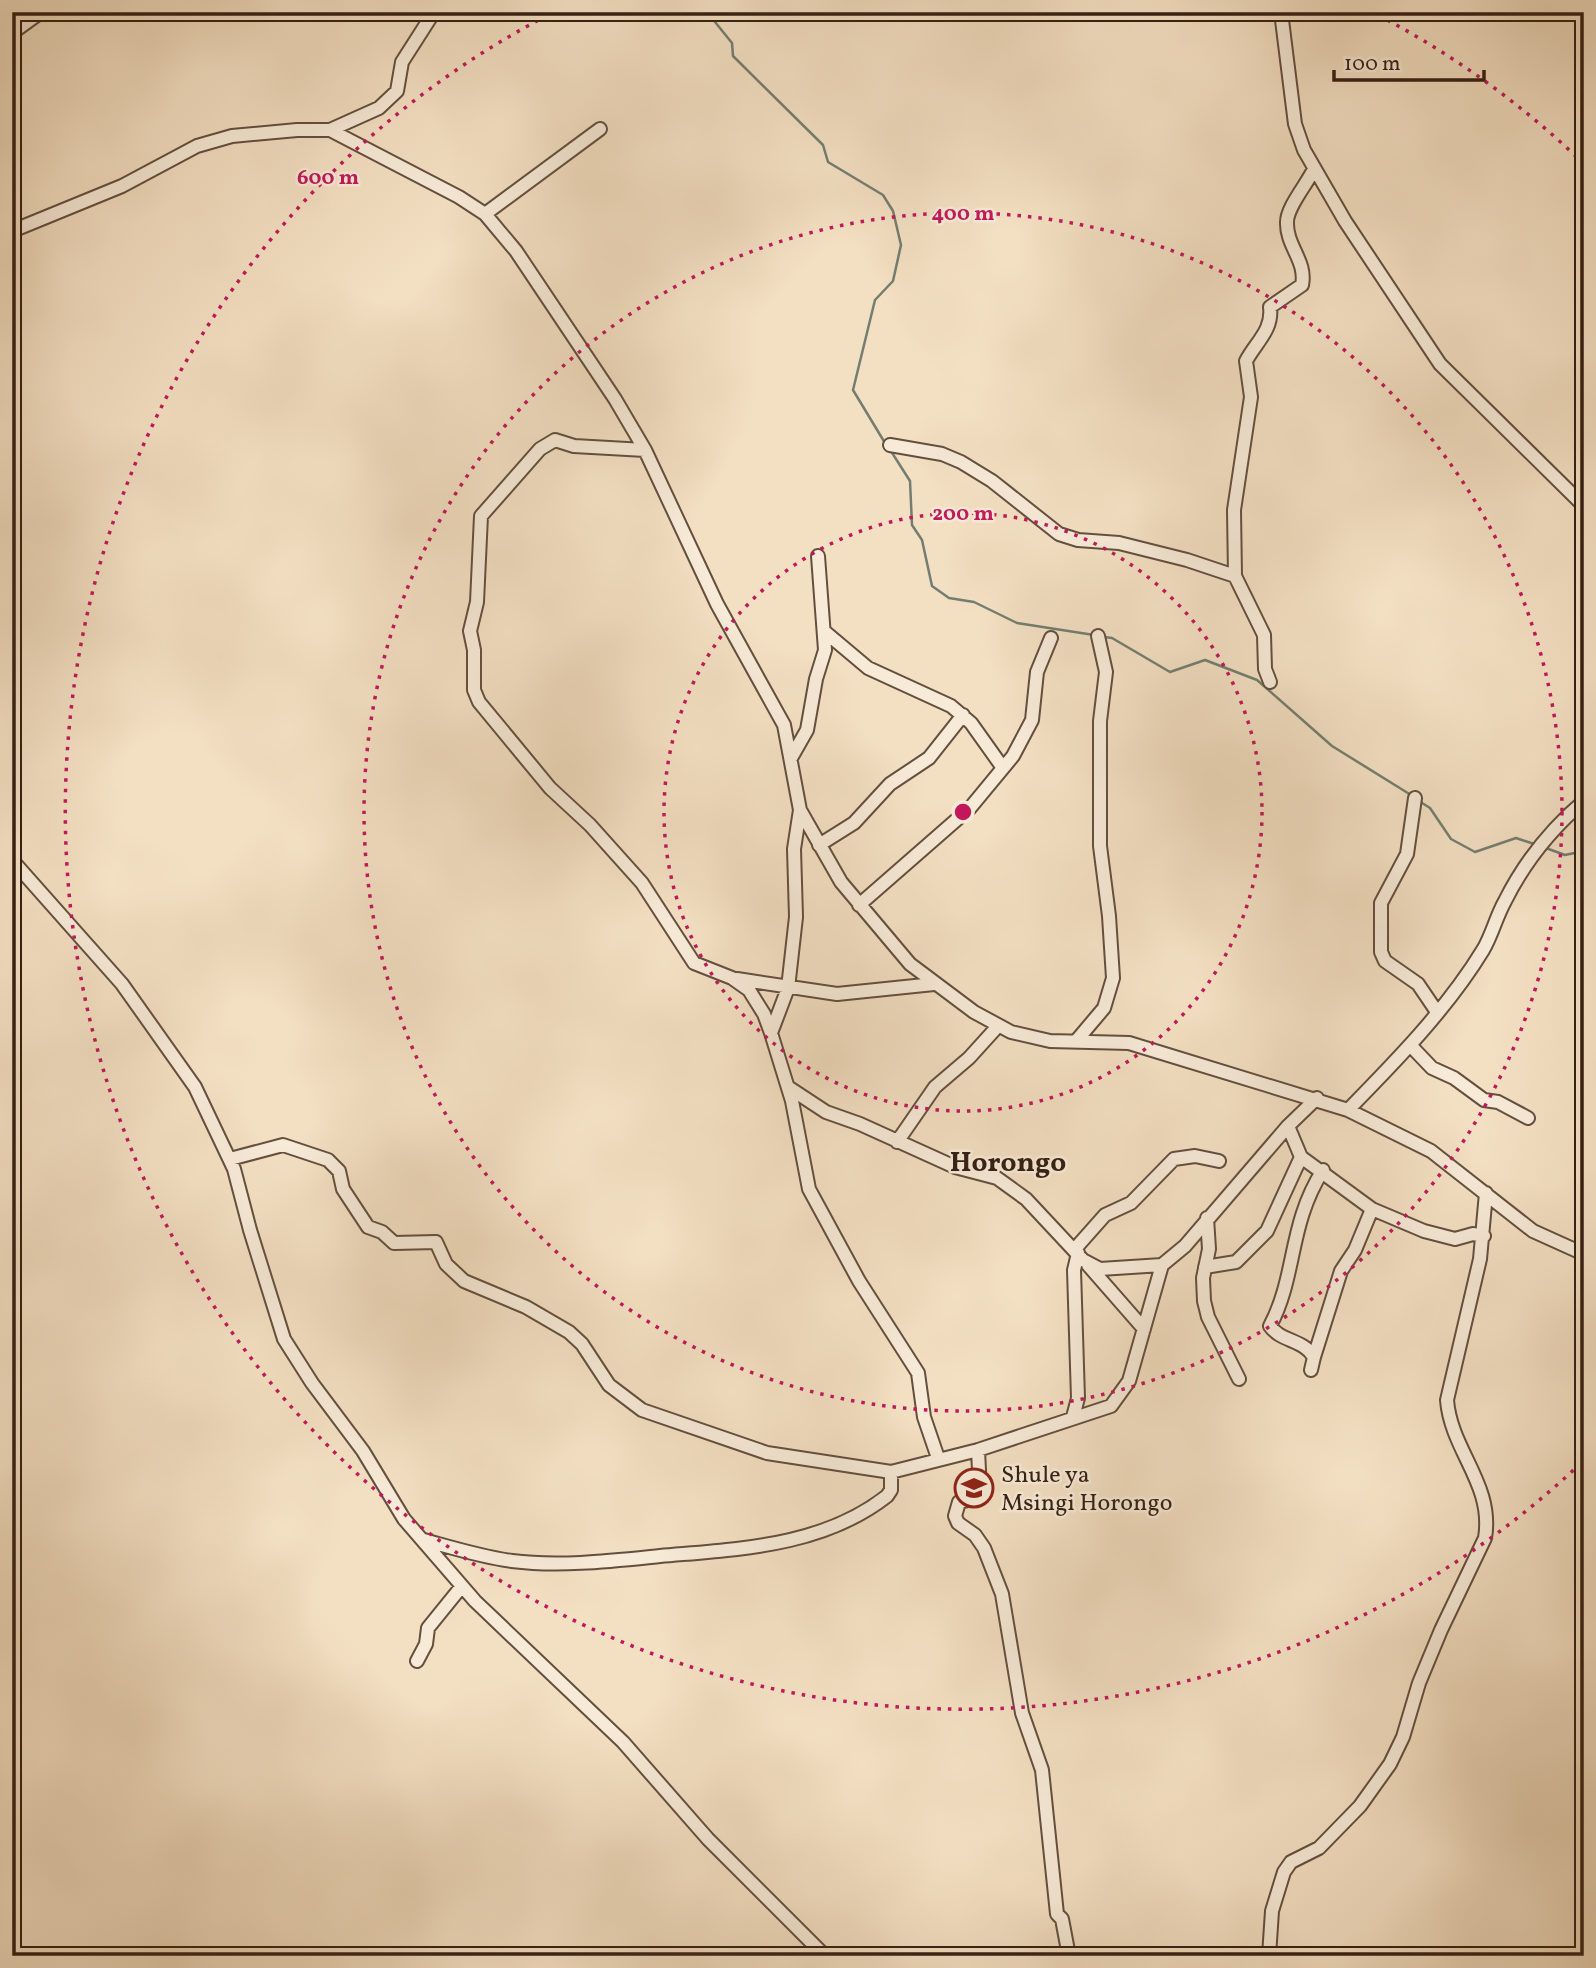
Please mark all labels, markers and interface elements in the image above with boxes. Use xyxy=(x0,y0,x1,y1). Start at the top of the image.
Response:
scale bar xyxy=(1334,38,1484,82)
text: 100 m xyxy=(1344,50,1401,79)
text: 600 m xyxy=(297,164,359,193)
text: 400 m xyxy=(932,200,994,229)
text: 200 m xyxy=(932,500,994,529)
centre of rings xyxy=(951,800,975,824)
district label: Horongo xyxy=(950,1144,1066,1183)
place label: Shule ya Msingi Horongo xyxy=(1001,1459,1172,1521)
school or university icon: Shule ya Msingi Horongo xyxy=(953,1467,995,1509)

